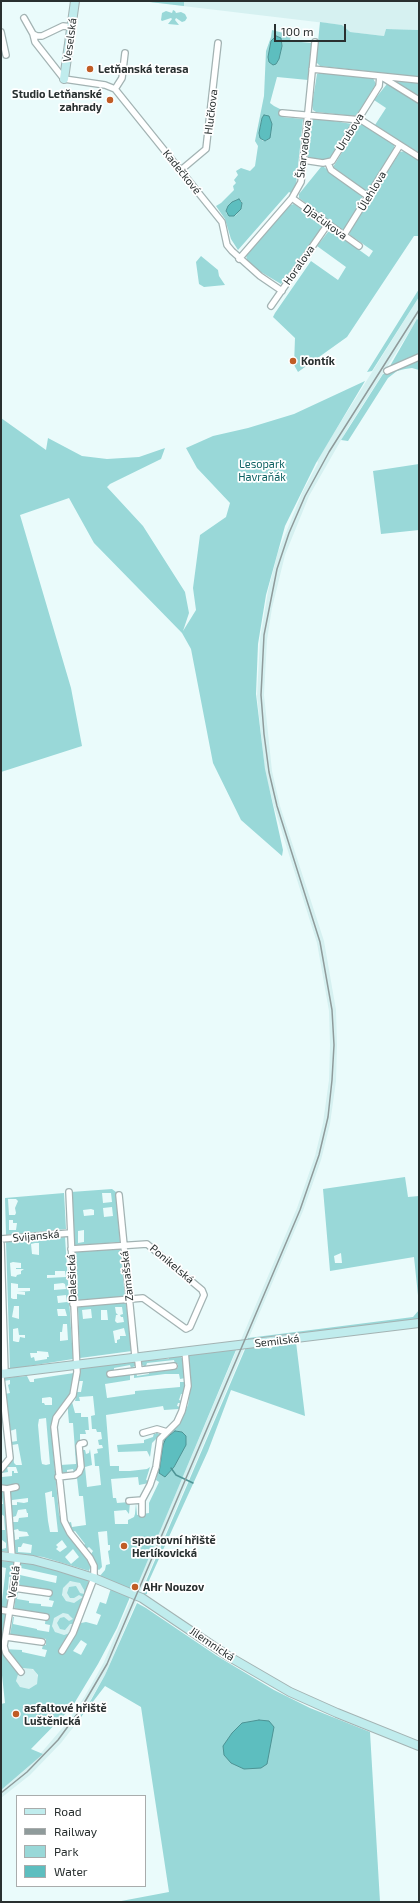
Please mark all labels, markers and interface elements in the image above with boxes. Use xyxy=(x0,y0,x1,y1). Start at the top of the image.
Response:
scale bar xyxy=(276,16,348,42)
street label: Veselská xyxy=(60,17,80,63)
text: 100 m xyxy=(281,24,313,38)
place label: Letňanská terasa xyxy=(98,62,188,76)
marker: Letňanská terasa xyxy=(85,64,95,74)
place label: Studio Letňanské zahrady xyxy=(12,87,102,113)
street label: Hlučkova xyxy=(202,89,220,135)
marker: Studio Letňanské zahrady xyxy=(105,95,115,105)
street label: Urubova xyxy=(333,111,367,153)
street label: Škarvadova xyxy=(294,119,314,179)
street label: Kadečkové xyxy=(160,147,204,197)
street label: Úlehlova xyxy=(355,169,389,213)
street label: Djačukova xyxy=(300,202,350,242)
street label: Horalova xyxy=(281,243,317,287)
place label: Kontík xyxy=(301,354,335,368)
marker: Kontík xyxy=(288,356,298,366)
park label: Lesopark Havraňák xyxy=(238,457,286,483)
street label: Svijanská xyxy=(12,1227,60,1245)
street label: Ponikelská xyxy=(147,1242,197,1286)
street label: Zamašská xyxy=(118,1250,136,1302)
street label: Dalešická xyxy=(65,1254,79,1302)
street label: Semilská xyxy=(254,1332,300,1350)
place label: sportovní hřiště Herlíkovická xyxy=(132,1533,216,1559)
marker: sportovní hřiště Herlíkovická xyxy=(119,1541,129,1551)
street label: Veselá xyxy=(5,1565,23,1599)
place label: AHr Nouzov xyxy=(143,1580,204,1594)
marker: AHr Nouzov xyxy=(130,1582,140,1592)
street label: Jilemnická xyxy=(187,1624,237,1664)
place label: asfaltové hřiště Luštěnická xyxy=(24,1701,107,1727)
marker: asfaltové hřiště Luštěnická xyxy=(11,1709,21,1719)
legend xyxy=(16,1795,146,1887)
text: Road xyxy=(54,1804,82,1818)
text: Railway xyxy=(54,1824,97,1838)
text: Park xyxy=(54,1844,79,1858)
text: Water xyxy=(54,1864,88,1878)

